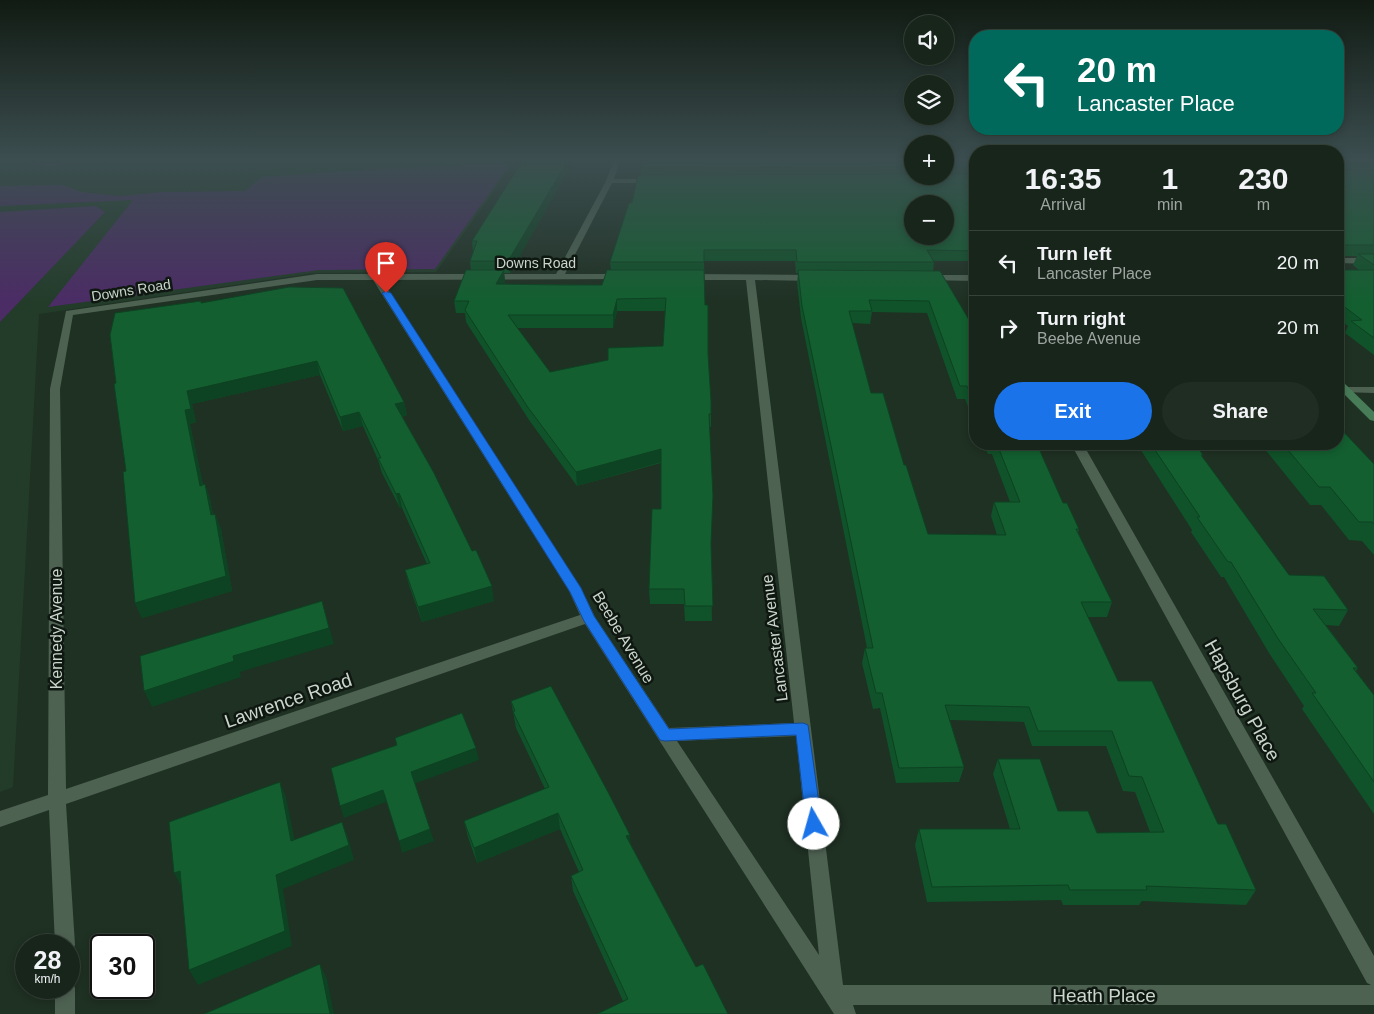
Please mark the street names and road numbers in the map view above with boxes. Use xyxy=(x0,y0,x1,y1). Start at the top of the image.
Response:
street label: Downs Road xyxy=(496,255,576,271)
street label: Downs Road xyxy=(90,276,172,304)
street label: Kennedy Avenue xyxy=(48,569,65,689)
street label: Lancaster Avenue xyxy=(758,573,791,702)
street label: Beebe Avenue xyxy=(590,588,658,686)
street label: Hapsburg Place xyxy=(1201,636,1285,764)
street label: Lawrence Road xyxy=(222,669,355,732)
street label: Heath Place xyxy=(1052,985,1156,1006)

